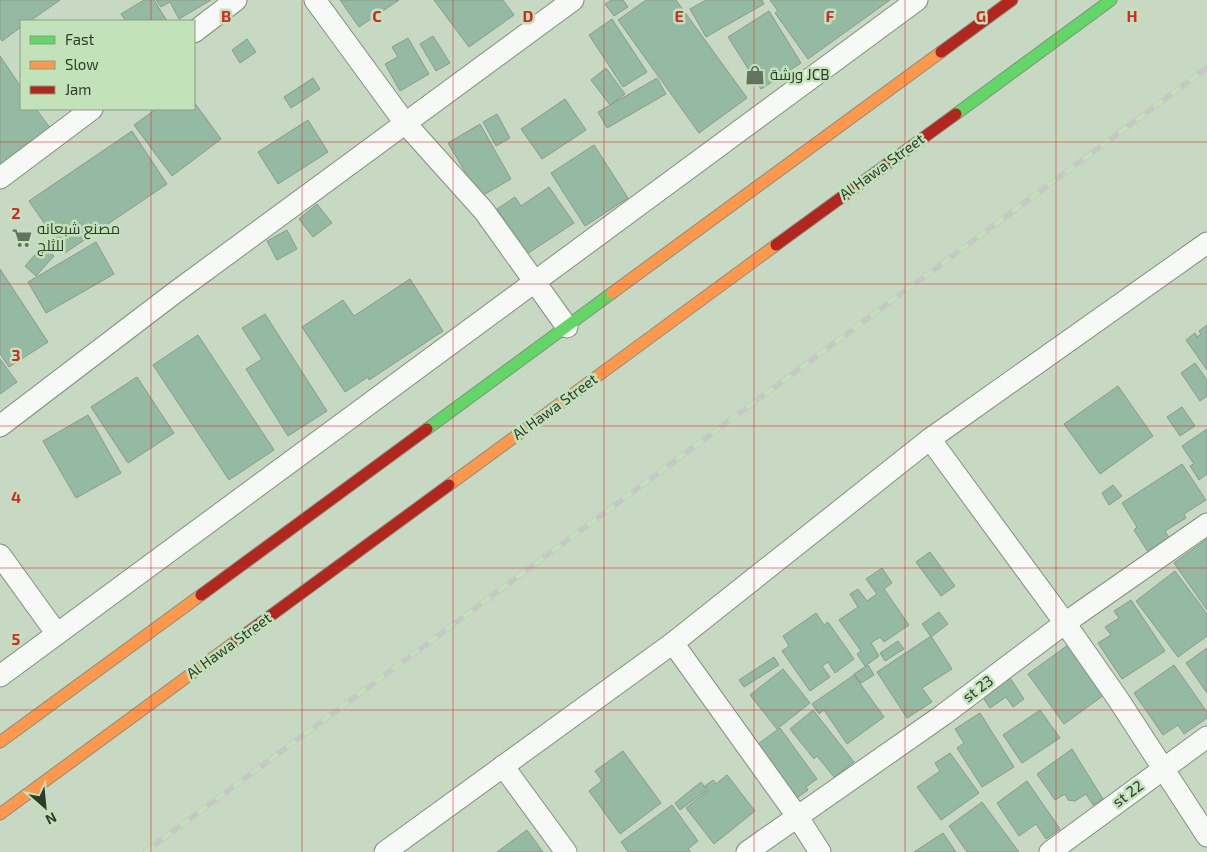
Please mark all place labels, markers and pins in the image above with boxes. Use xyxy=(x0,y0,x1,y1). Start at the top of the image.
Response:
shop icon: ورشة JCB xyxy=(744,64,766,86)
place label: ورشة JCB xyxy=(770,65,830,84)
place label: مصنع شبعانه للثلج xyxy=(37,219,120,257)
supermarket icon: مصنع شبعانه للثلج xyxy=(11,227,33,249)

